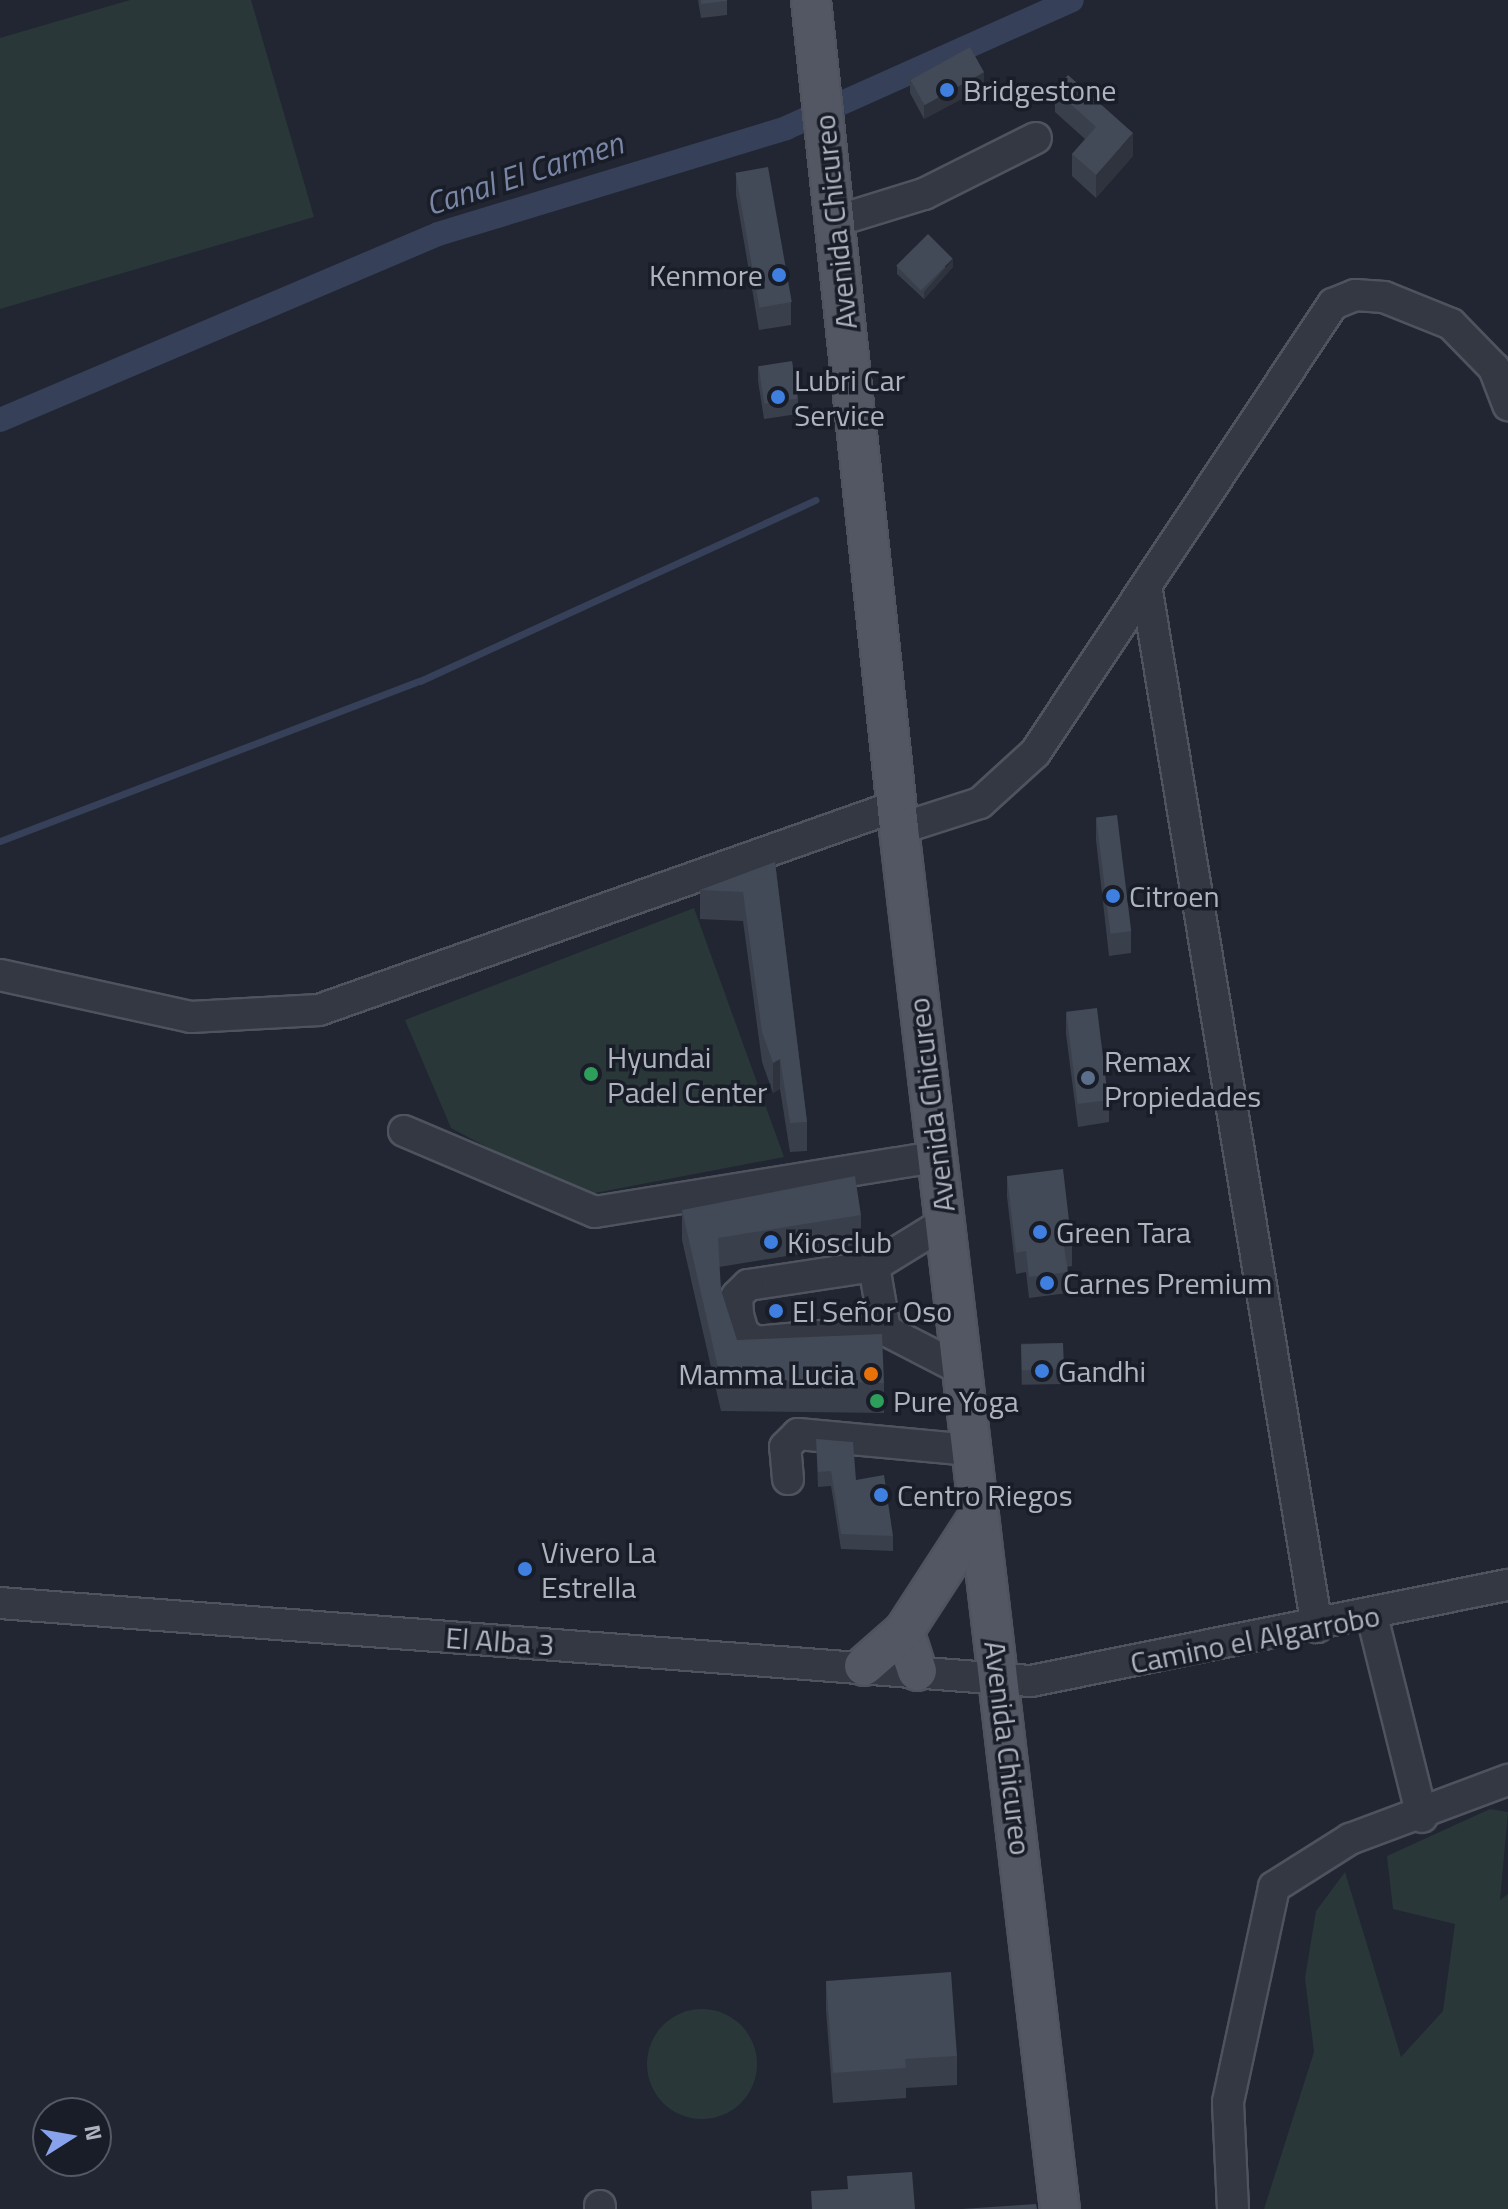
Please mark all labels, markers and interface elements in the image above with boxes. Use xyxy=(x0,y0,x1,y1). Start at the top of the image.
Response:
place label: Bridgestone xyxy=(963,72,1116,108)
marker: Bridgestone xyxy=(938,81,956,99)
street label: Avenida Chicureo xyxy=(806,113,864,331)
water label: Canal El Carmen xyxy=(420,123,628,223)
place label: Kenmore xyxy=(649,257,763,293)
marker: Kenmore xyxy=(770,266,788,284)
place label: Lubri Car Service xyxy=(794,362,905,432)
marker: Lubri Car Service xyxy=(769,388,787,406)
place label: Citroen xyxy=(1129,878,1220,914)
marker: Citroen xyxy=(1104,887,1122,905)
street label: Avenida Chicureo xyxy=(900,996,962,1214)
place label: Hyundai Padel Center xyxy=(607,1039,767,1110)
place label: Remax Propiedades xyxy=(1104,1043,1261,1114)
marker: Hyundai Padel Center xyxy=(582,1065,600,1083)
marker: Remax Propiedades xyxy=(1079,1069,1097,1087)
place label: Green Tara xyxy=(1056,1214,1191,1250)
marker: Green Tara xyxy=(1031,1223,1049,1241)
place label: Kiosclub xyxy=(787,1224,892,1260)
marker: Kiosclub xyxy=(762,1233,780,1251)
place label: Carnes Premium xyxy=(1063,1265,1272,1301)
marker: Carnes Premium xyxy=(1038,1274,1056,1292)
place label: El Señor Oso xyxy=(792,1293,952,1329)
marker: El Señor Oso xyxy=(767,1302,785,1320)
place label: Gandhi xyxy=(1058,1353,1146,1389)
place label: Mamma Lucia xyxy=(678,1356,855,1392)
marker: Gandhi xyxy=(1033,1362,1051,1380)
marker: Mamma Lucia xyxy=(862,1365,880,1383)
place label: Pure Yoga xyxy=(893,1383,1019,1419)
marker: Pure Yoga xyxy=(868,1392,886,1410)
place label: Centro Riegos xyxy=(897,1477,1073,1513)
marker: Centro Riegos xyxy=(872,1486,890,1504)
place label: Vivero La Estrella xyxy=(541,1534,656,1604)
marker: Vivero La Estrella xyxy=(516,1560,534,1578)
street label: Camino el Algarrobo xyxy=(1127,1597,1383,1681)
street label: El Alba 3 xyxy=(444,1619,556,1663)
street label: Avenida Chicureo xyxy=(977,1639,1039,1857)
north arrow xyxy=(32,2097,112,2177)
text: N xyxy=(75,2122,112,2144)

